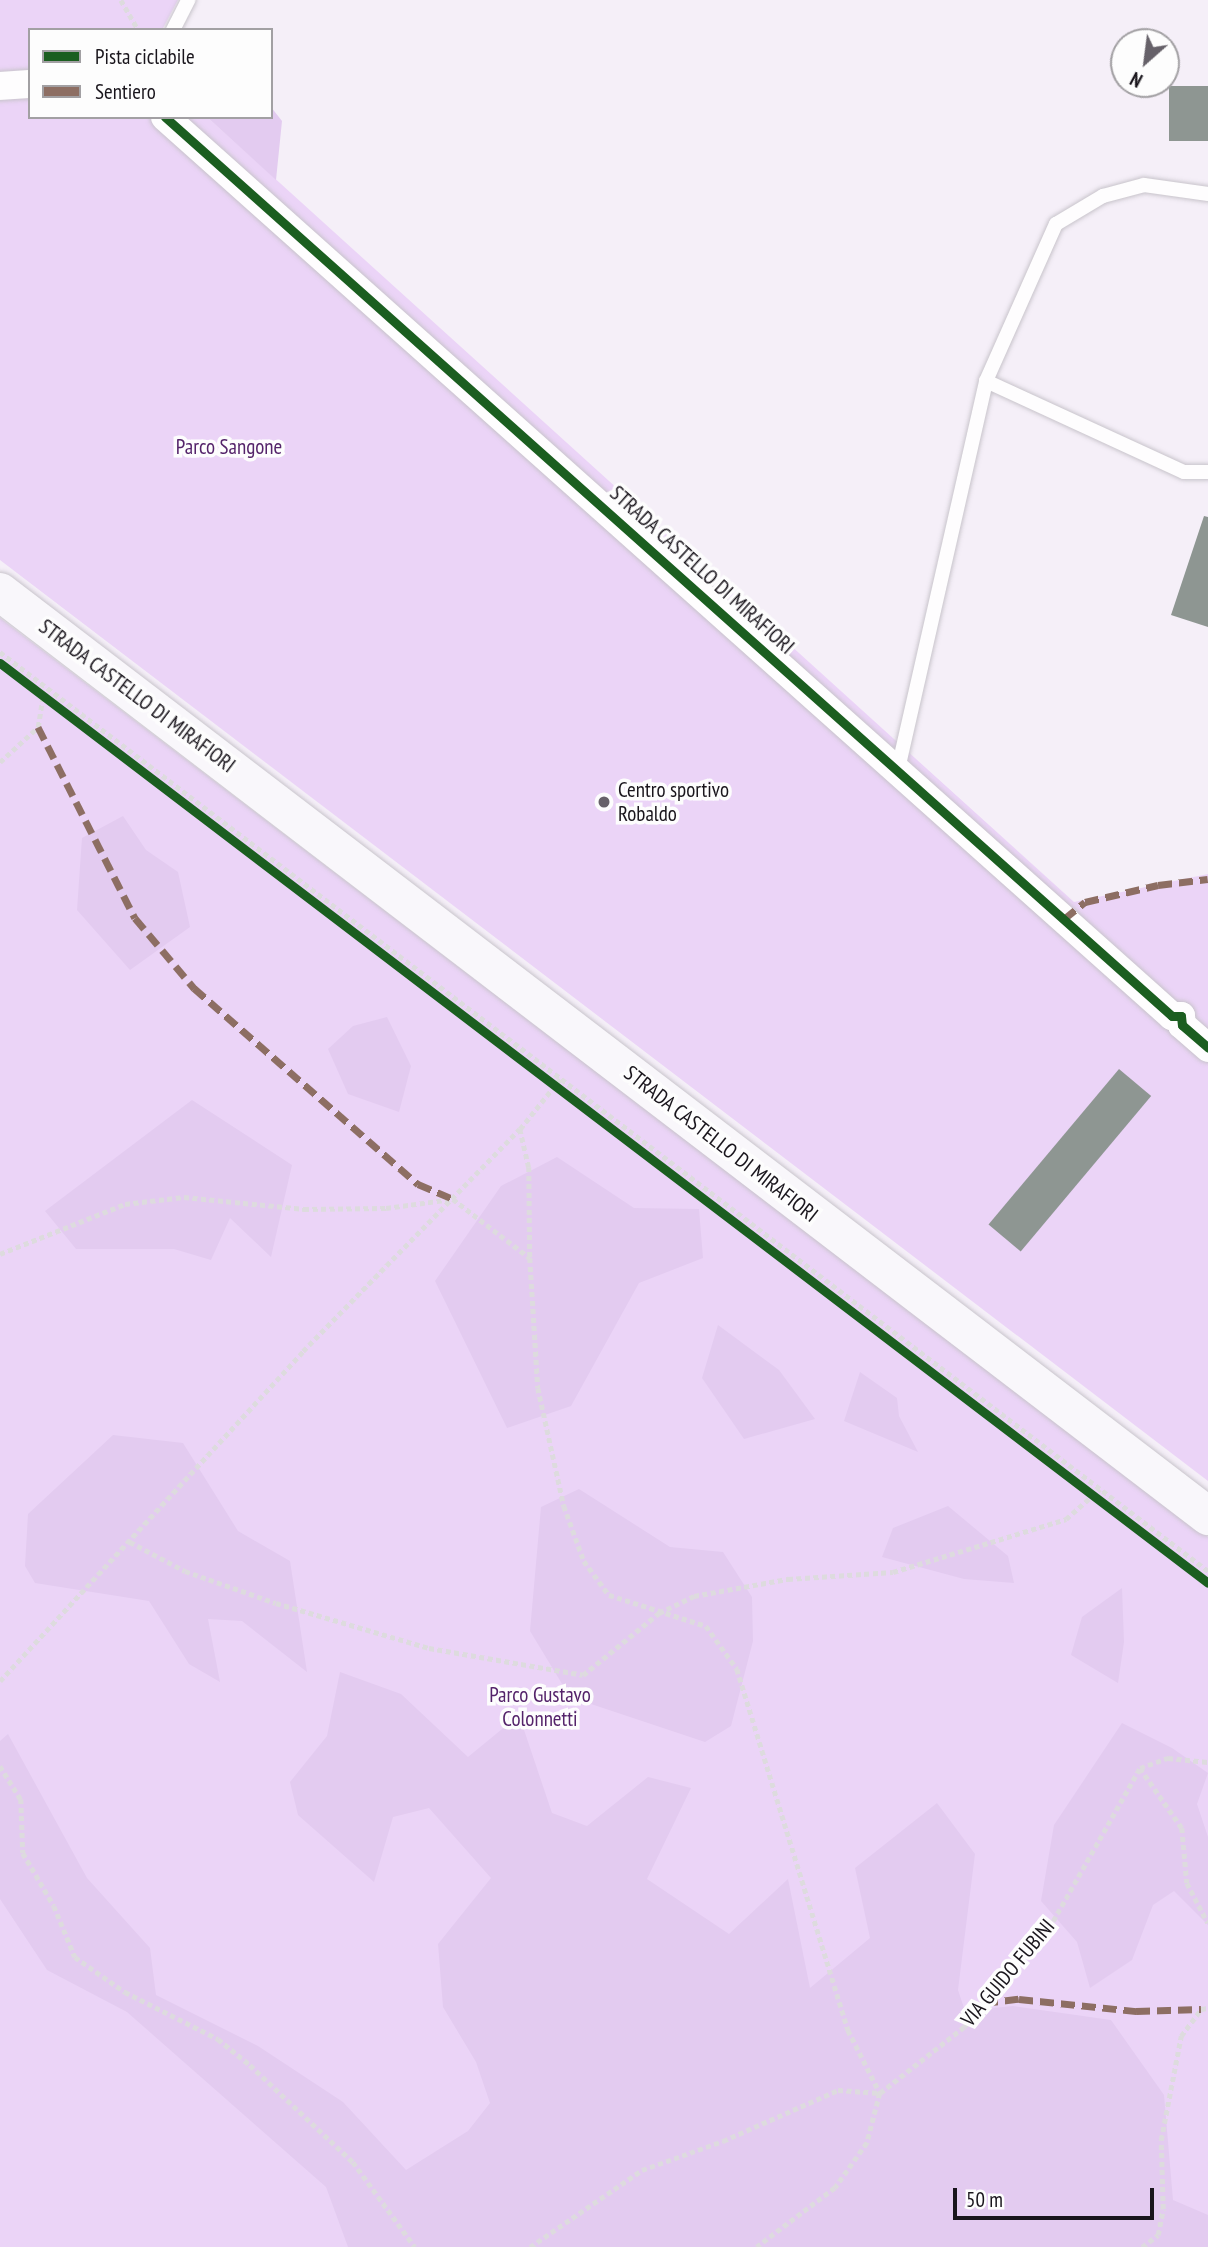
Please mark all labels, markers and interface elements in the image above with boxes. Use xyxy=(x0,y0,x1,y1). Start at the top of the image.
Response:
legend xyxy=(28,28,273,119)
north arrow xyxy=(1110,28,1180,98)
text: Pista ciclabile xyxy=(95,43,195,70)
text: N xyxy=(1126,67,1146,93)
text: Sentiero xyxy=(95,78,156,105)
park label: Parco Sangone xyxy=(176,434,282,460)
street label: STRADA CASTELLO DI MIRAFIORI xyxy=(604,480,800,660)
street label: STRADA CASTELLO DI MIRAFIORI xyxy=(34,614,240,778)
place label: Centro sportivo Robaldo xyxy=(618,777,729,827)
marker: Centro sportivo Robaldo xyxy=(596,794,612,810)
street label: STRADA CASTELLO DI MIRAFIORI xyxy=(619,1060,823,1228)
park label: Parco Gustavo Colonnetti xyxy=(489,1682,591,1732)
street label: VIA GUIDO FUBINI xyxy=(956,1914,1060,2032)
scale bar xyxy=(956,2174,1157,2218)
text: 50 m xyxy=(966,2186,1003,2213)

